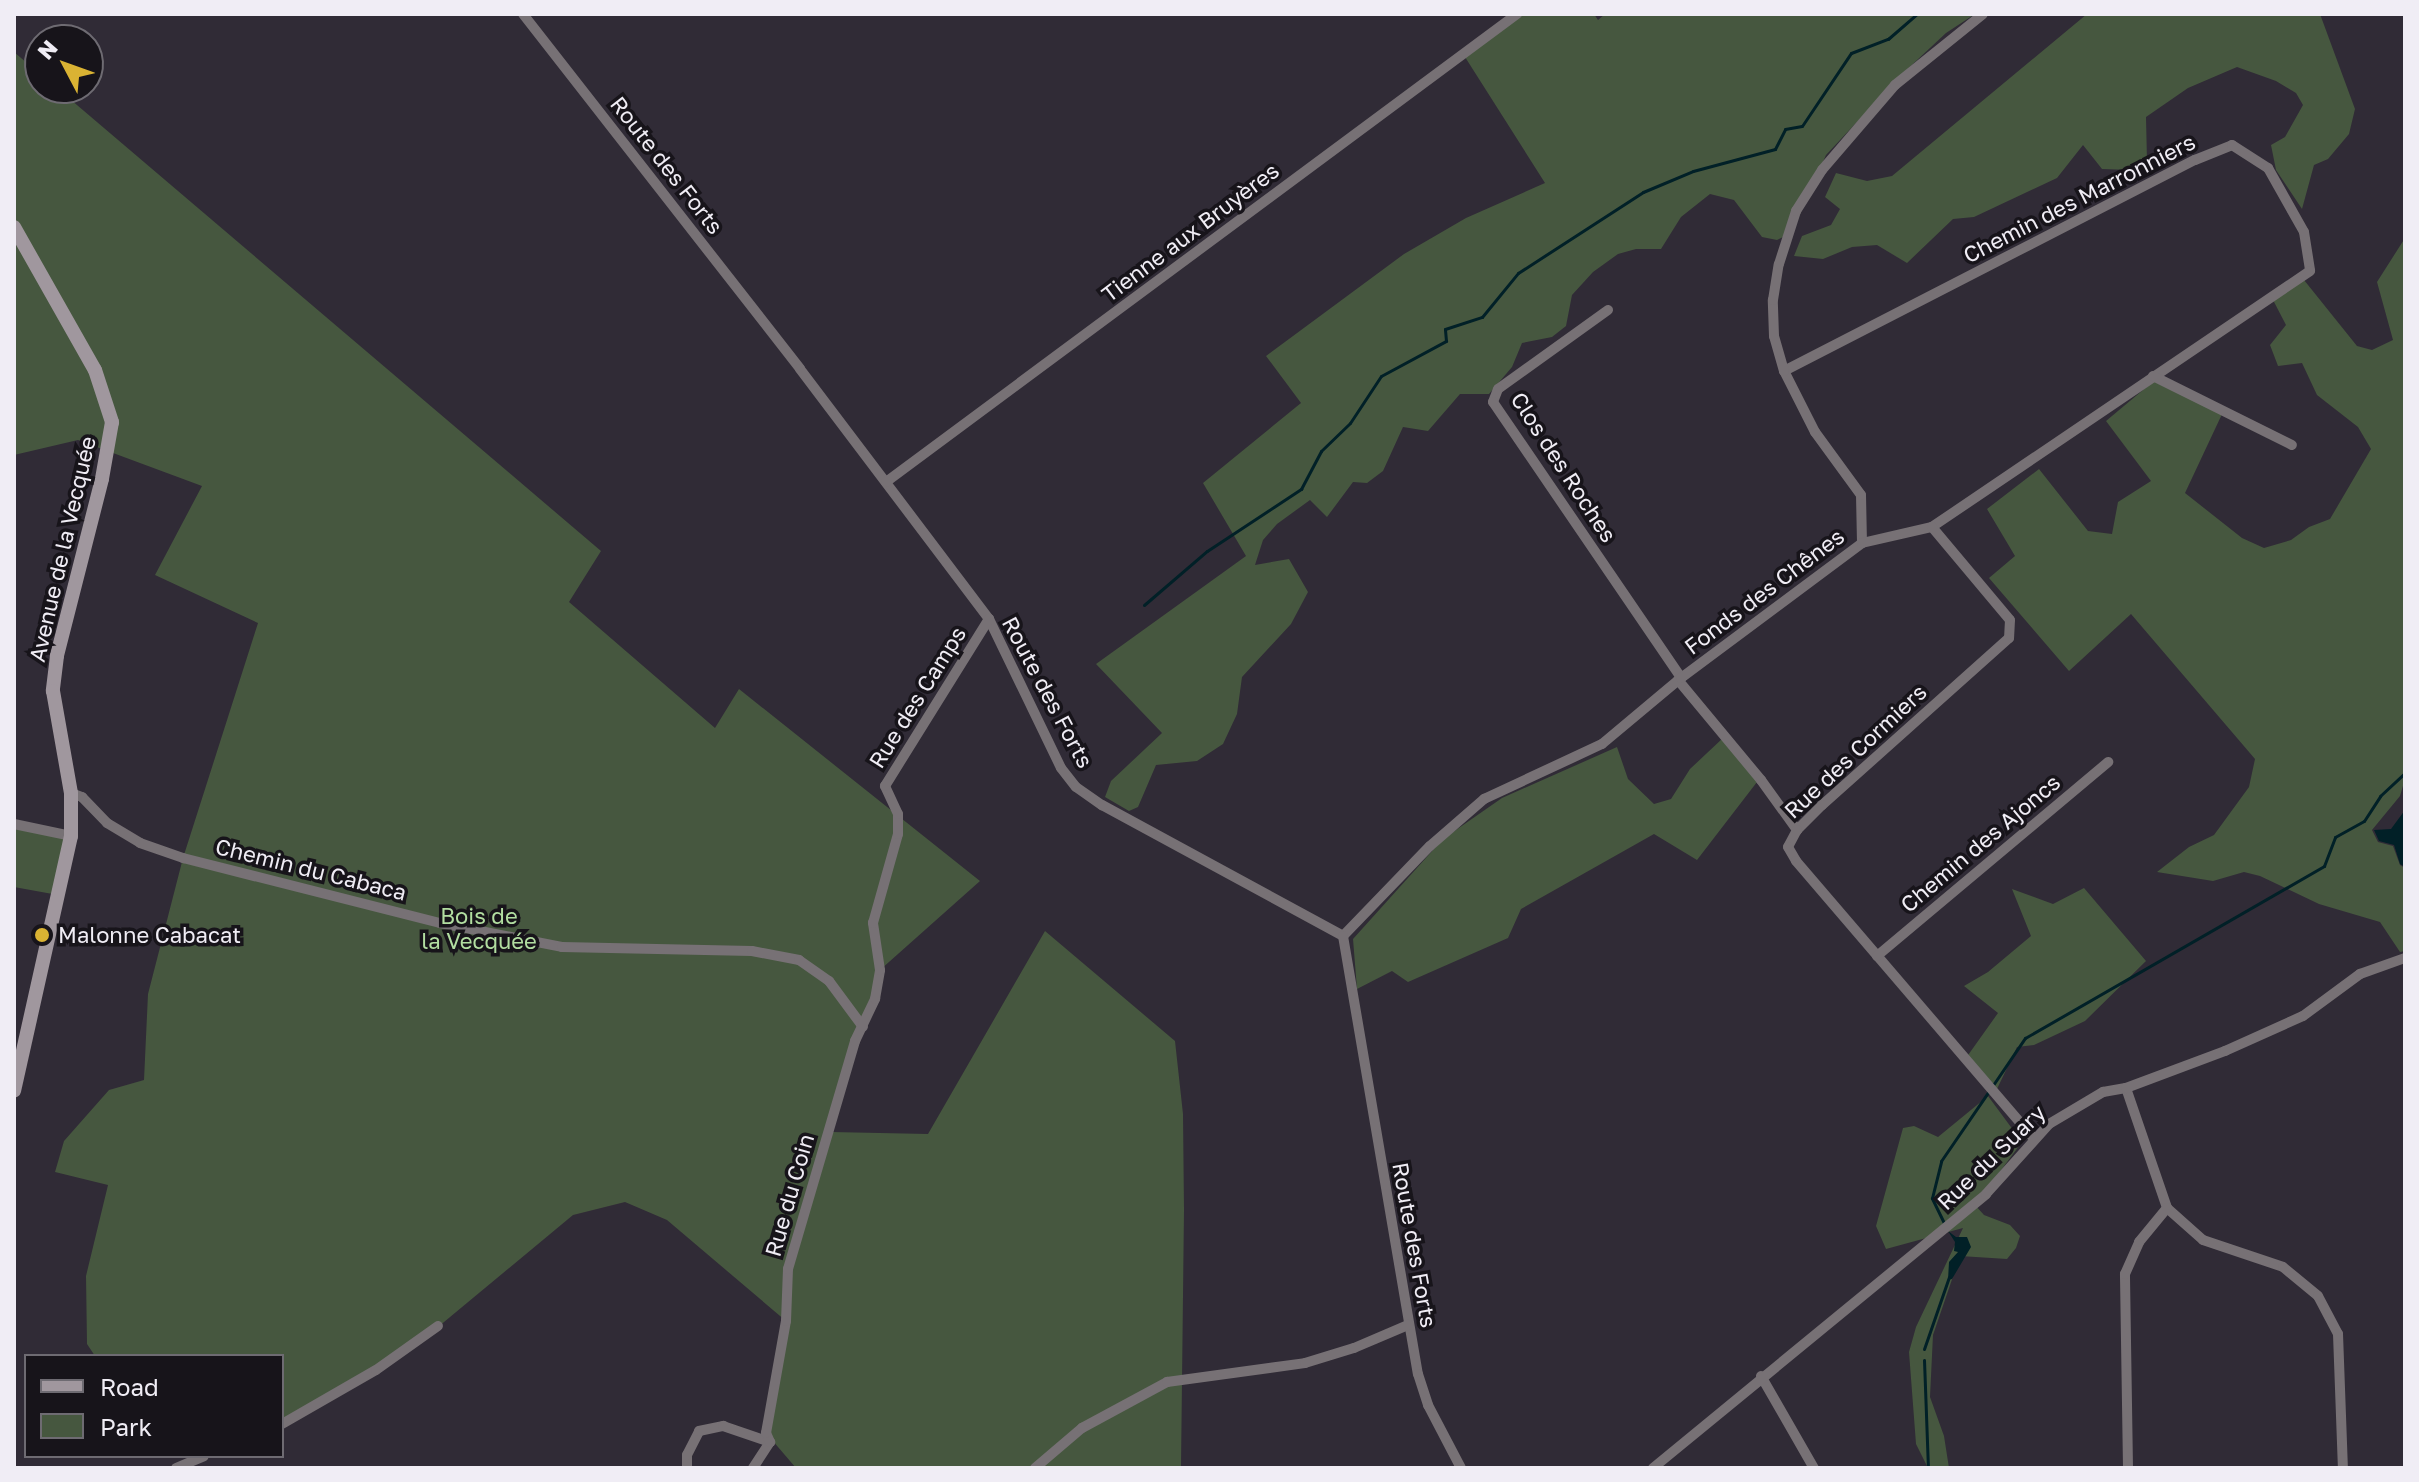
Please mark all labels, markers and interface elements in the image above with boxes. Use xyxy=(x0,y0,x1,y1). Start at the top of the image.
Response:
north arrow xyxy=(24,24,104,104)
text: N xyxy=(31,34,63,64)
street label: Route des Forts xyxy=(605,91,729,239)
street label: Chemin des Marronniers xyxy=(1959,128,2199,268)
street label: Tienne aux Bruyères xyxy=(1096,157,1284,307)
street label: Clos des Roches xyxy=(1506,387,1622,547)
street label: Avenue de la Vecquée xyxy=(23,434,101,664)
street label: Fonds des Chênes xyxy=(1679,522,1849,660)
street label: Route des Forts xyxy=(997,612,1099,772)
street label: Rue des Camps xyxy=(863,621,971,773)
street label: Rue des Cormiers xyxy=(1778,678,1932,824)
street label: Chemin des Ajoncs xyxy=(1895,769,2065,917)
street label: Chemin du Cabaca xyxy=(213,833,409,905)
park label: Bois de la Vecquée xyxy=(421,902,537,954)
place label: Malonne Cabacat xyxy=(58,922,241,948)
marker: Malonne Cabacat xyxy=(33,926,51,944)
street label: Rue du Suary xyxy=(1932,1099,2050,1215)
street label: Rue du Coin xyxy=(759,1131,819,1259)
street label: Route des Forts xyxy=(1387,1160,1443,1330)
legend xyxy=(24,1354,284,1458)
text: Road xyxy=(100,1372,159,1401)
text: Park xyxy=(100,1412,152,1441)

